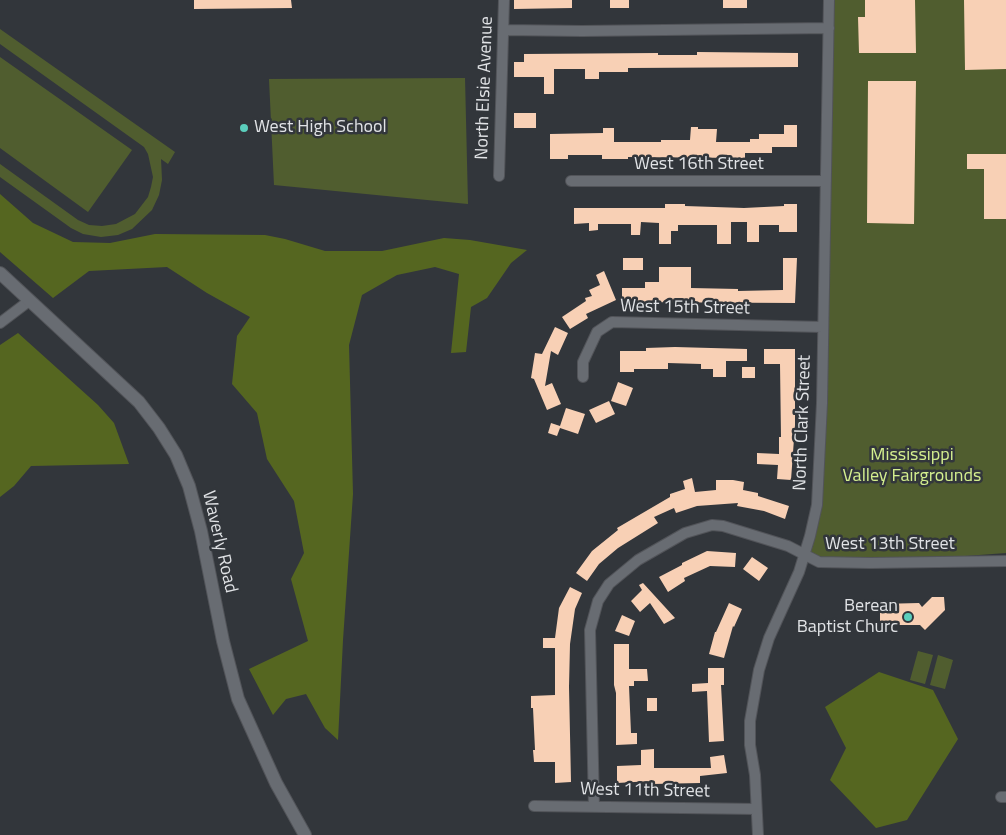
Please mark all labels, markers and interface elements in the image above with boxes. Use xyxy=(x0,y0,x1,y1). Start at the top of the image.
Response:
street label: North Elsie Avenue xyxy=(472,16,498,160)
place label: West High School xyxy=(254,117,387,139)
marker: West High School xyxy=(238,122,250,134)
street label: West 16th Street xyxy=(634,154,764,176)
street label: West 15th Street xyxy=(620,296,750,320)
street label: North Clark Street xyxy=(790,355,816,491)
park label: Mississippi Valley Fairgrounds xyxy=(843,445,981,488)
street label: Waverly Road xyxy=(197,489,241,595)
street label: West 13th Street xyxy=(825,534,955,556)
place label: Berean Baptist Churc xyxy=(797,596,898,638)
marker: Berean Baptist Churc xyxy=(902,611,914,623)
street label: West 11th Street xyxy=(580,779,710,803)

